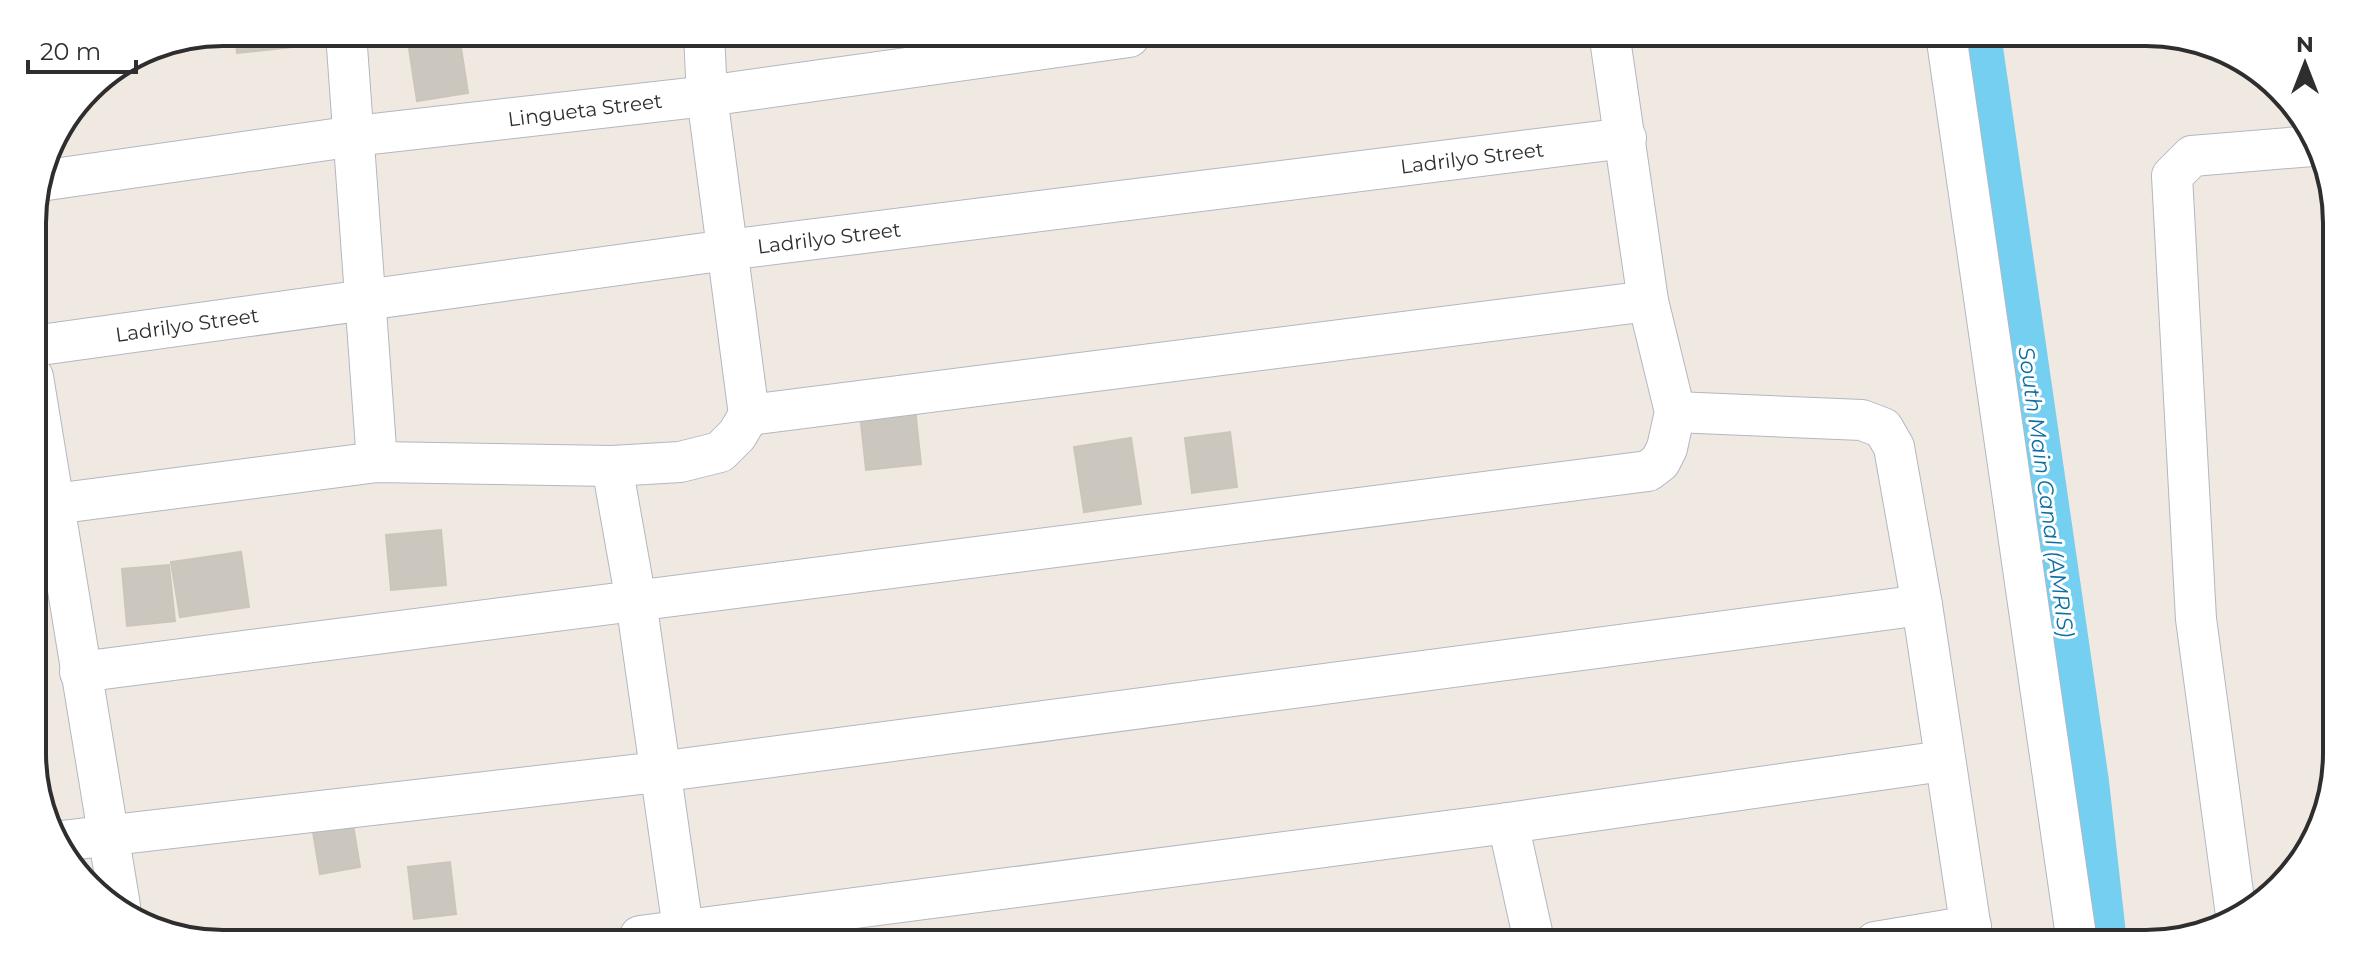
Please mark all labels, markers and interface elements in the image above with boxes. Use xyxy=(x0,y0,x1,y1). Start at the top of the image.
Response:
scale bar xyxy=(28,24,136,74)
north arrow xyxy=(2265,24,2345,104)
text: N xyxy=(2296,31,2314,58)
text: 20 m xyxy=(40,37,101,66)
street label: Lingueta Street xyxy=(507,89,663,131)
street label: Ladrilyo Street xyxy=(1399,137,1545,179)
street label: Ladrilyo Street xyxy=(756,217,902,259)
street label: Ladrilyo Street xyxy=(114,303,260,347)
water label: South Main Canal (AMRIS) xyxy=(2012,345,2080,639)

